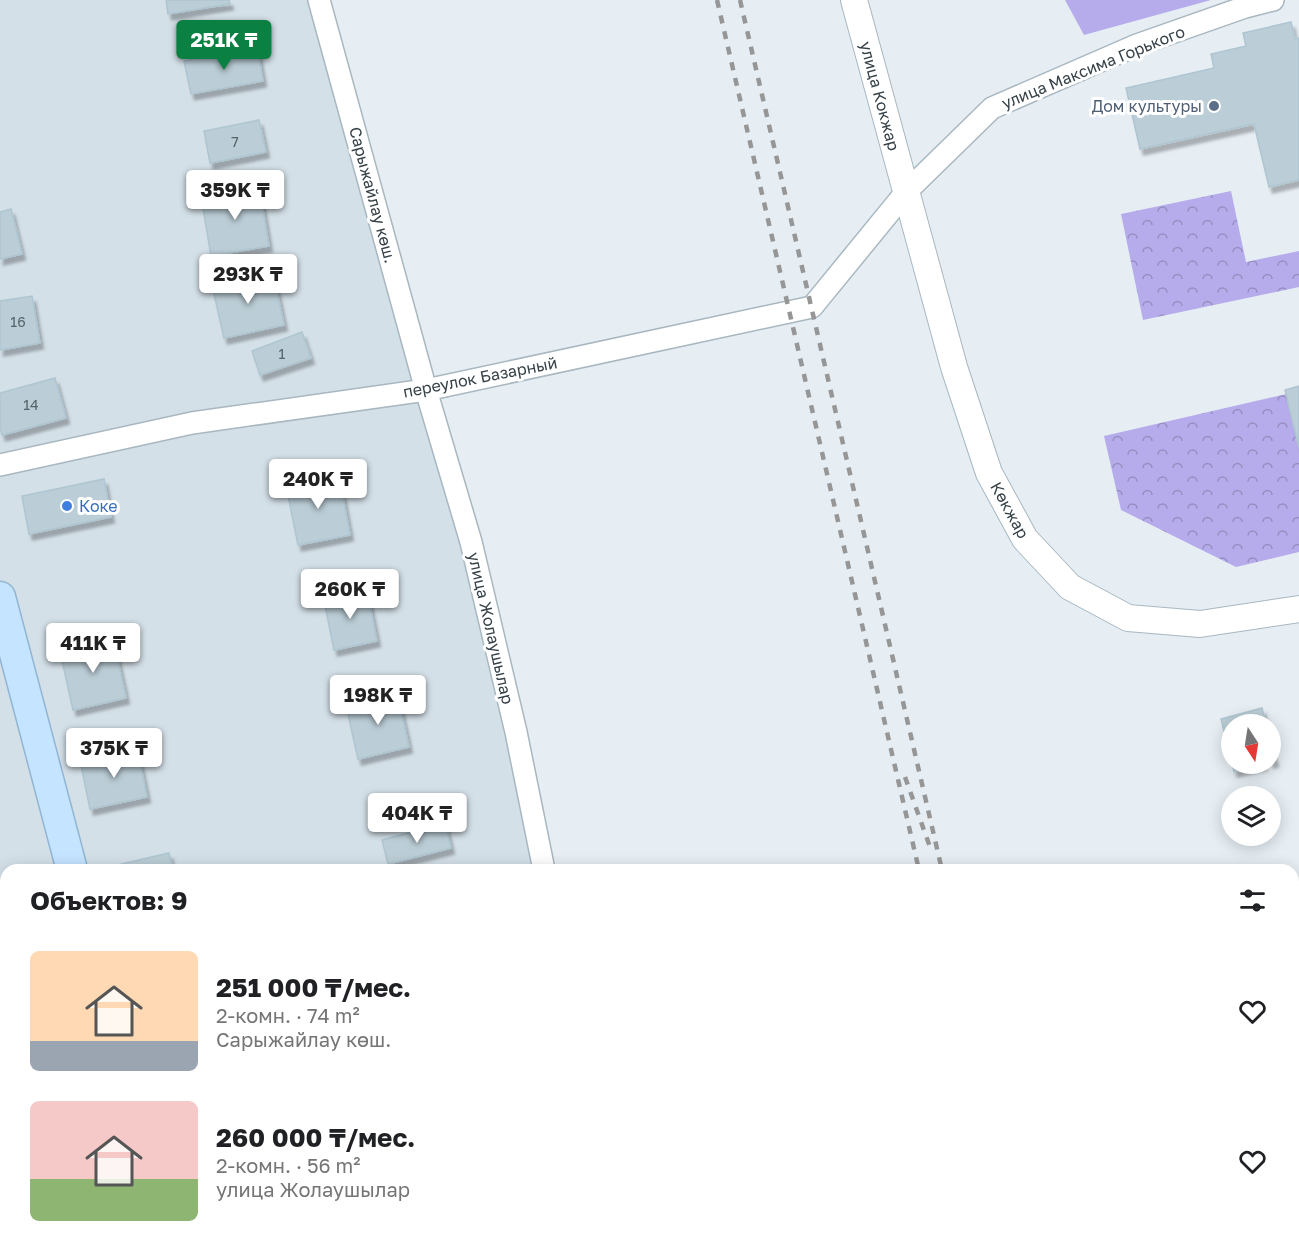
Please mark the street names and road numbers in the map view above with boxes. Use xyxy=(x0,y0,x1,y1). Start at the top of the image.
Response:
street label: улица Максима Горького xyxy=(998,21,1188,113)
street label: улица Кокжар xyxy=(856,39,904,153)
street label: Сарыжайлау көш. xyxy=(345,125,401,265)
street label: переулок Базарный xyxy=(401,352,559,402)
street label: Көкжар xyxy=(986,478,1034,542)
street label: улица Жолаушылар xyxy=(464,550,518,706)

